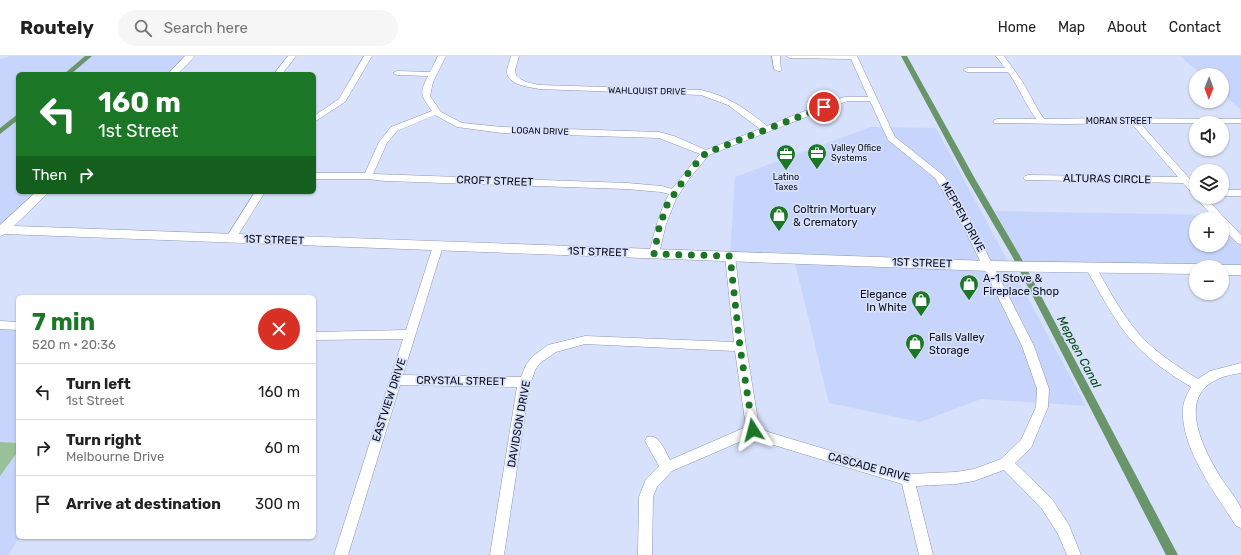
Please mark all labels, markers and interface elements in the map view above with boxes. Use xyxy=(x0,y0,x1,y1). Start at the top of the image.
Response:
search box xyxy=(118,10,398,46)
text: Routely xyxy=(20,16,94,39)
icon: search xyxy=(132,17,154,39)
text: Search here xyxy=(164,19,248,37)
text: Home xyxy=(998,19,1036,36)
text: Map xyxy=(1058,19,1085,36)
text: About xyxy=(1107,19,1147,36)
text: Contact xyxy=(1169,19,1221,36)
north arrow xyxy=(1189,68,1229,108)
map controls xyxy=(1189,68,1229,300)
street label: WAHLQUIST DRIVE xyxy=(608,85,686,97)
text: 160 m xyxy=(98,86,181,119)
icon: left xyxy=(32,88,84,140)
pin xyxy=(807,90,841,124)
icon: arrive xyxy=(813,96,835,118)
street label: MORAN STREET xyxy=(1086,116,1152,126)
button: sound xyxy=(1189,116,1229,156)
text: 1st Street xyxy=(98,120,178,142)
street label: LOGAN DRIVE xyxy=(511,125,569,137)
office icon: Valley Office Systems xyxy=(806,142,828,170)
office icon: Latino Taxes xyxy=(775,143,797,171)
place label: Valley Office Systems xyxy=(831,143,881,163)
icon: right xyxy=(75,164,97,186)
button: layers xyxy=(1189,164,1229,204)
text: Then xyxy=(32,166,67,184)
place label: Latino Taxes xyxy=(773,172,799,192)
street label: ALTURAS CIRCLE xyxy=(1063,172,1151,186)
street label: CROFT STREET xyxy=(456,173,534,189)
street label: MEPPEN DRIVE xyxy=(938,180,988,255)
place label: Coltrin Mortuary & Crematory xyxy=(793,203,876,229)
shop icon: Coltrin Mortuary & Crematory xyxy=(768,204,790,232)
button: + xyxy=(1189,212,1229,252)
street label: 1ST STREET xyxy=(244,232,305,248)
street label: 1ST STREET xyxy=(568,244,629,260)
street label: 1ST STREET xyxy=(892,255,953,271)
button: − xyxy=(1189,260,1229,300)
place label: A-1 Stove & Fireplace Shop xyxy=(983,272,1059,298)
shop icon: A-1 Stove & Fireplace Shop xyxy=(958,273,980,301)
place label: Elegance In White xyxy=(860,288,907,314)
shop icon: Elegance In White xyxy=(910,289,932,317)
text: 7 min xyxy=(32,308,95,336)
button: close xyxy=(258,308,300,350)
water label: Meppen Canal xyxy=(1054,314,1104,391)
place label: Falls Valley Storage xyxy=(929,331,985,357)
shop icon: Falls Valley Storage xyxy=(904,332,926,360)
text: 520 m · 20:36 xyxy=(32,337,116,352)
street label: EASTVIEW DRIVE xyxy=(369,356,409,443)
street label: CRYSTAL STREET xyxy=(416,374,506,388)
text: Turn left xyxy=(66,375,131,393)
street label: DAVIDSON DRIVE xyxy=(505,379,533,469)
icon: left xyxy=(32,381,54,403)
text: 160 m xyxy=(258,383,300,401)
text: 1st Street xyxy=(66,393,124,408)
position arrow xyxy=(732,409,774,451)
text: Turn right xyxy=(66,431,141,449)
icon: right xyxy=(32,437,54,459)
text: 60 m xyxy=(264,439,300,457)
text: Melbourne Drive xyxy=(66,449,164,464)
street label: CASCADE DRIVE xyxy=(826,450,912,484)
icon: arrive xyxy=(32,493,54,515)
text: Arrive at destination xyxy=(66,495,221,513)
text: 300 m xyxy=(255,495,300,513)

